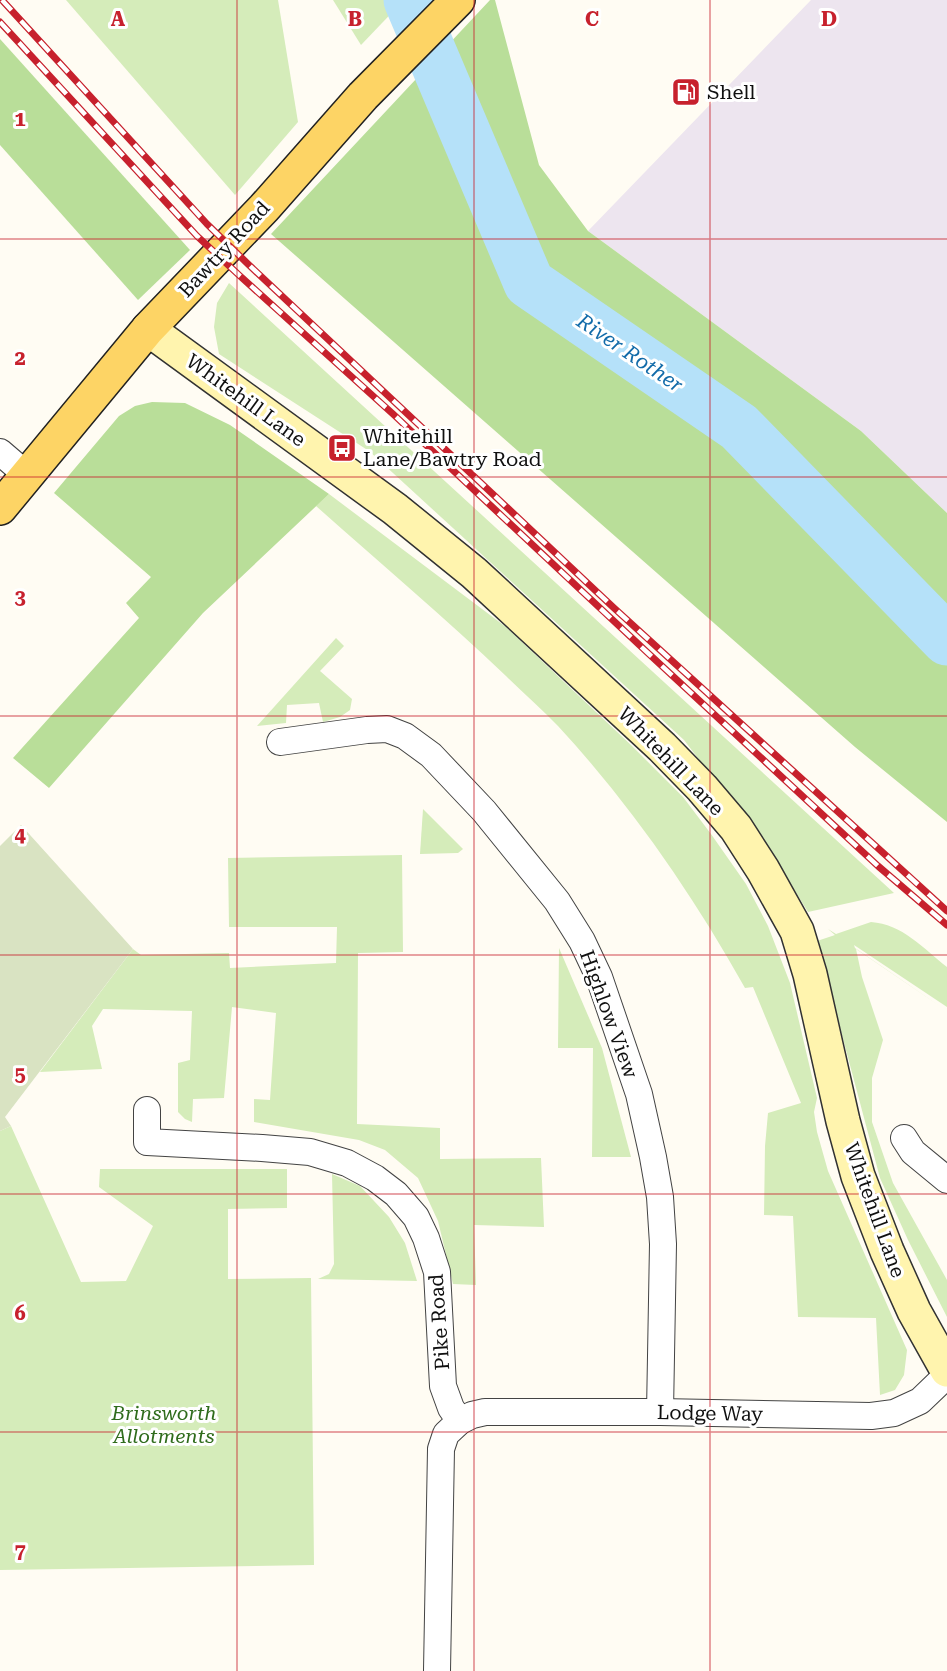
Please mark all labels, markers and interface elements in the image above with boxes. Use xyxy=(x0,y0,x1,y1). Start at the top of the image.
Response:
text: A xyxy=(111,7,126,31)
text: B xyxy=(348,7,362,31)
text: C xyxy=(585,7,599,31)
text: D xyxy=(821,7,837,31)
fuel station icon: Shell xyxy=(670,76,702,108)
place label: Shell xyxy=(707,80,756,104)
text: 1 xyxy=(14,107,26,131)
street label: Bawtry Road xyxy=(173,196,275,302)
water label: River Rother xyxy=(572,308,688,397)
text: 2 xyxy=(14,346,26,370)
street label: Whitehill Lane xyxy=(182,349,310,451)
place label: Whitehill Lane/Bawtry Road xyxy=(363,424,542,471)
bus stop icon: Whitehill Lane/Bawtry Road xyxy=(326,432,358,464)
text: 3 xyxy=(14,585,26,609)
street label: Whitehill Lane xyxy=(613,702,729,820)
text: 4 xyxy=(14,823,26,847)
street label: Highlow View xyxy=(575,947,643,1082)
text: 5 xyxy=(14,1062,26,1086)
street label: Whitehill Lane xyxy=(839,1139,911,1281)
street label: Pike Road xyxy=(424,1273,454,1371)
text: 6 xyxy=(14,1301,26,1325)
street label: Lodge Way xyxy=(657,1400,763,1426)
park label: Brinsworth Allotments xyxy=(111,1401,216,1448)
text: 7 xyxy=(14,1539,26,1563)

